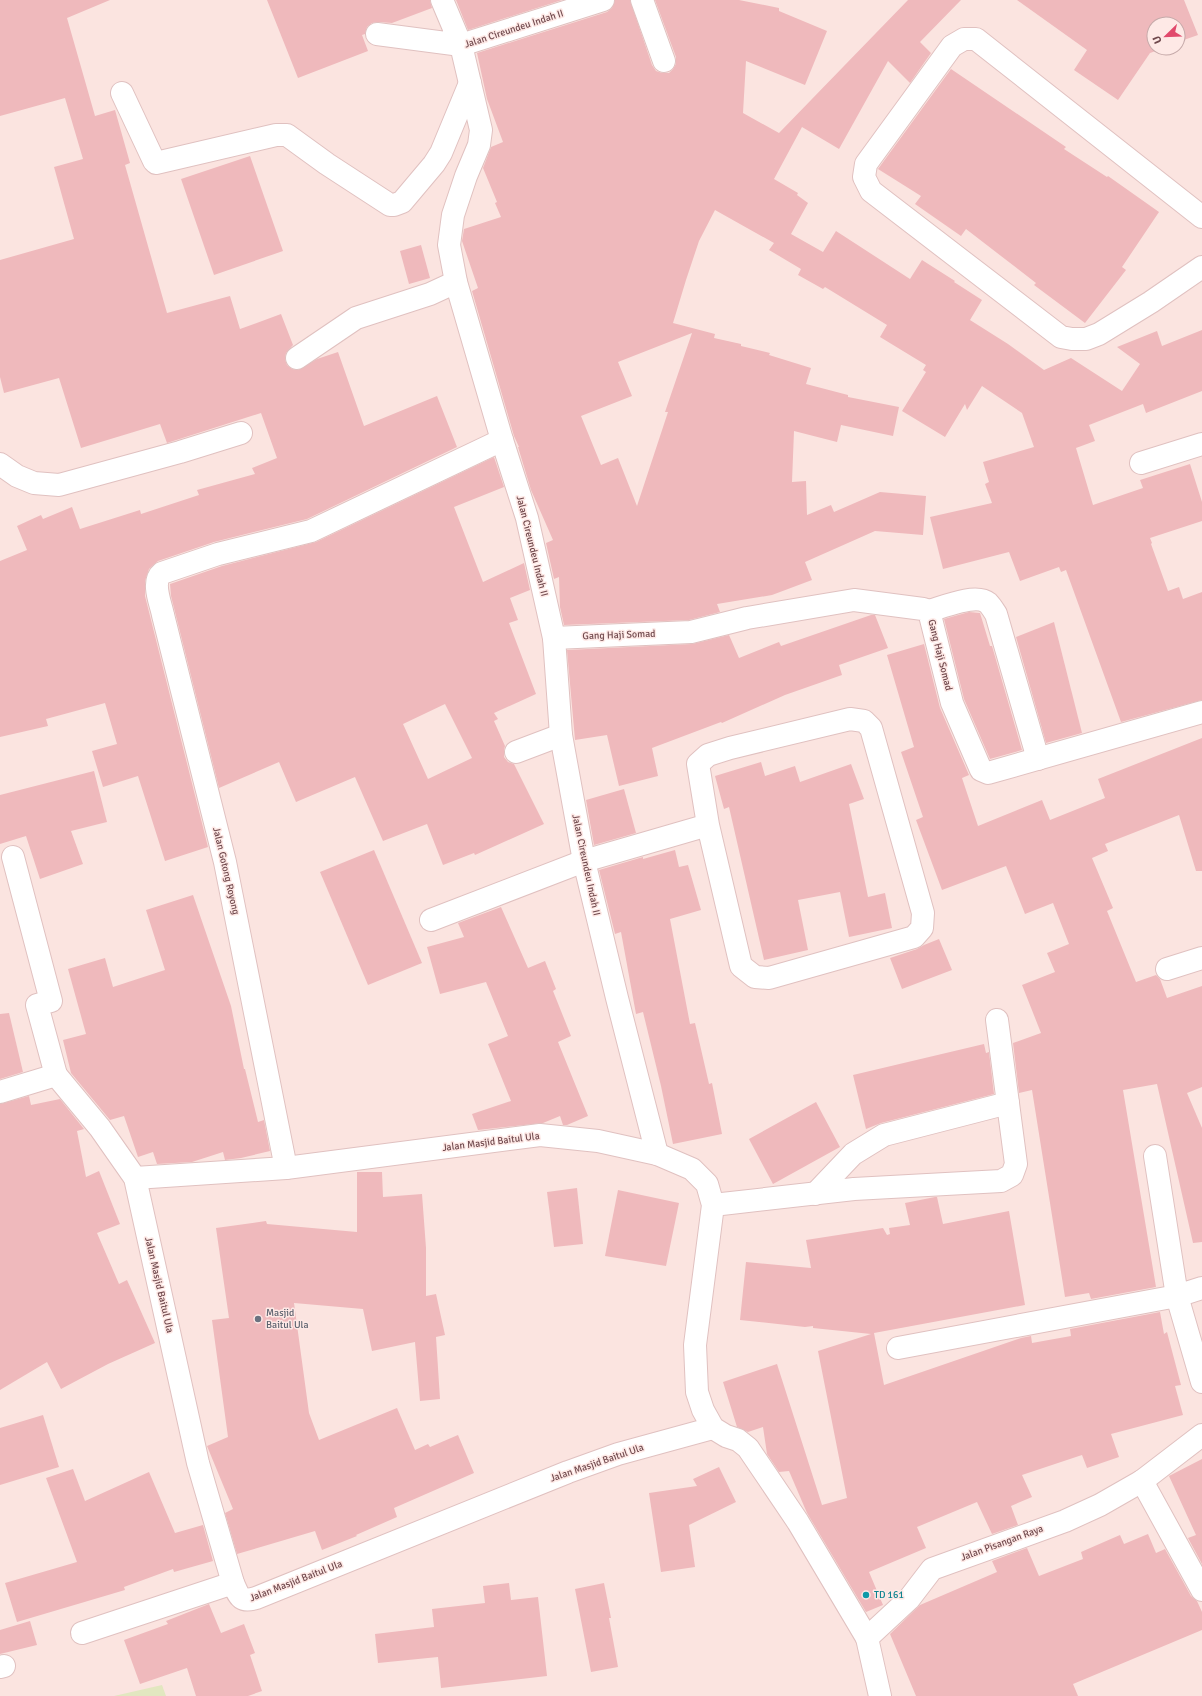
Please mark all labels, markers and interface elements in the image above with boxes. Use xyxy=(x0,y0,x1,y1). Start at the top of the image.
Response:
street label: Jalan Cireundeu Indah II xyxy=(463,7,565,51)
north arrow xyxy=(1146,16,1186,56)
text: U xyxy=(1150,34,1165,46)
street label: Jalan Cireundeu Indah II xyxy=(514,494,550,598)
street label: Gang Haji Somad xyxy=(925,618,955,692)
street label: Gang Haji Somad xyxy=(582,628,656,642)
street label: Jalan Cireundeu Indah II xyxy=(569,813,603,917)
street label: Jalan Gotong Royong xyxy=(210,826,242,916)
street label: Jalan Masjid Baitul Ula xyxy=(442,1130,540,1154)
street label: Jalan Masjid Baitul Ula xyxy=(142,1236,176,1334)
place label: Masjid Baitul Ula xyxy=(266,1307,309,1331)
marker: Masjid Baitul Ula xyxy=(253,1314,263,1324)
street label: Jalan Masjid Baitul Ula xyxy=(549,1441,645,1485)
street label: Jalan Pisangan Raya xyxy=(959,1523,1045,1563)
street label: Jalan Masjid Baitul Ula xyxy=(248,1558,344,1604)
place label: TD 161 xyxy=(874,1589,904,1601)
marker: TD 161 xyxy=(861,1590,871,1600)

